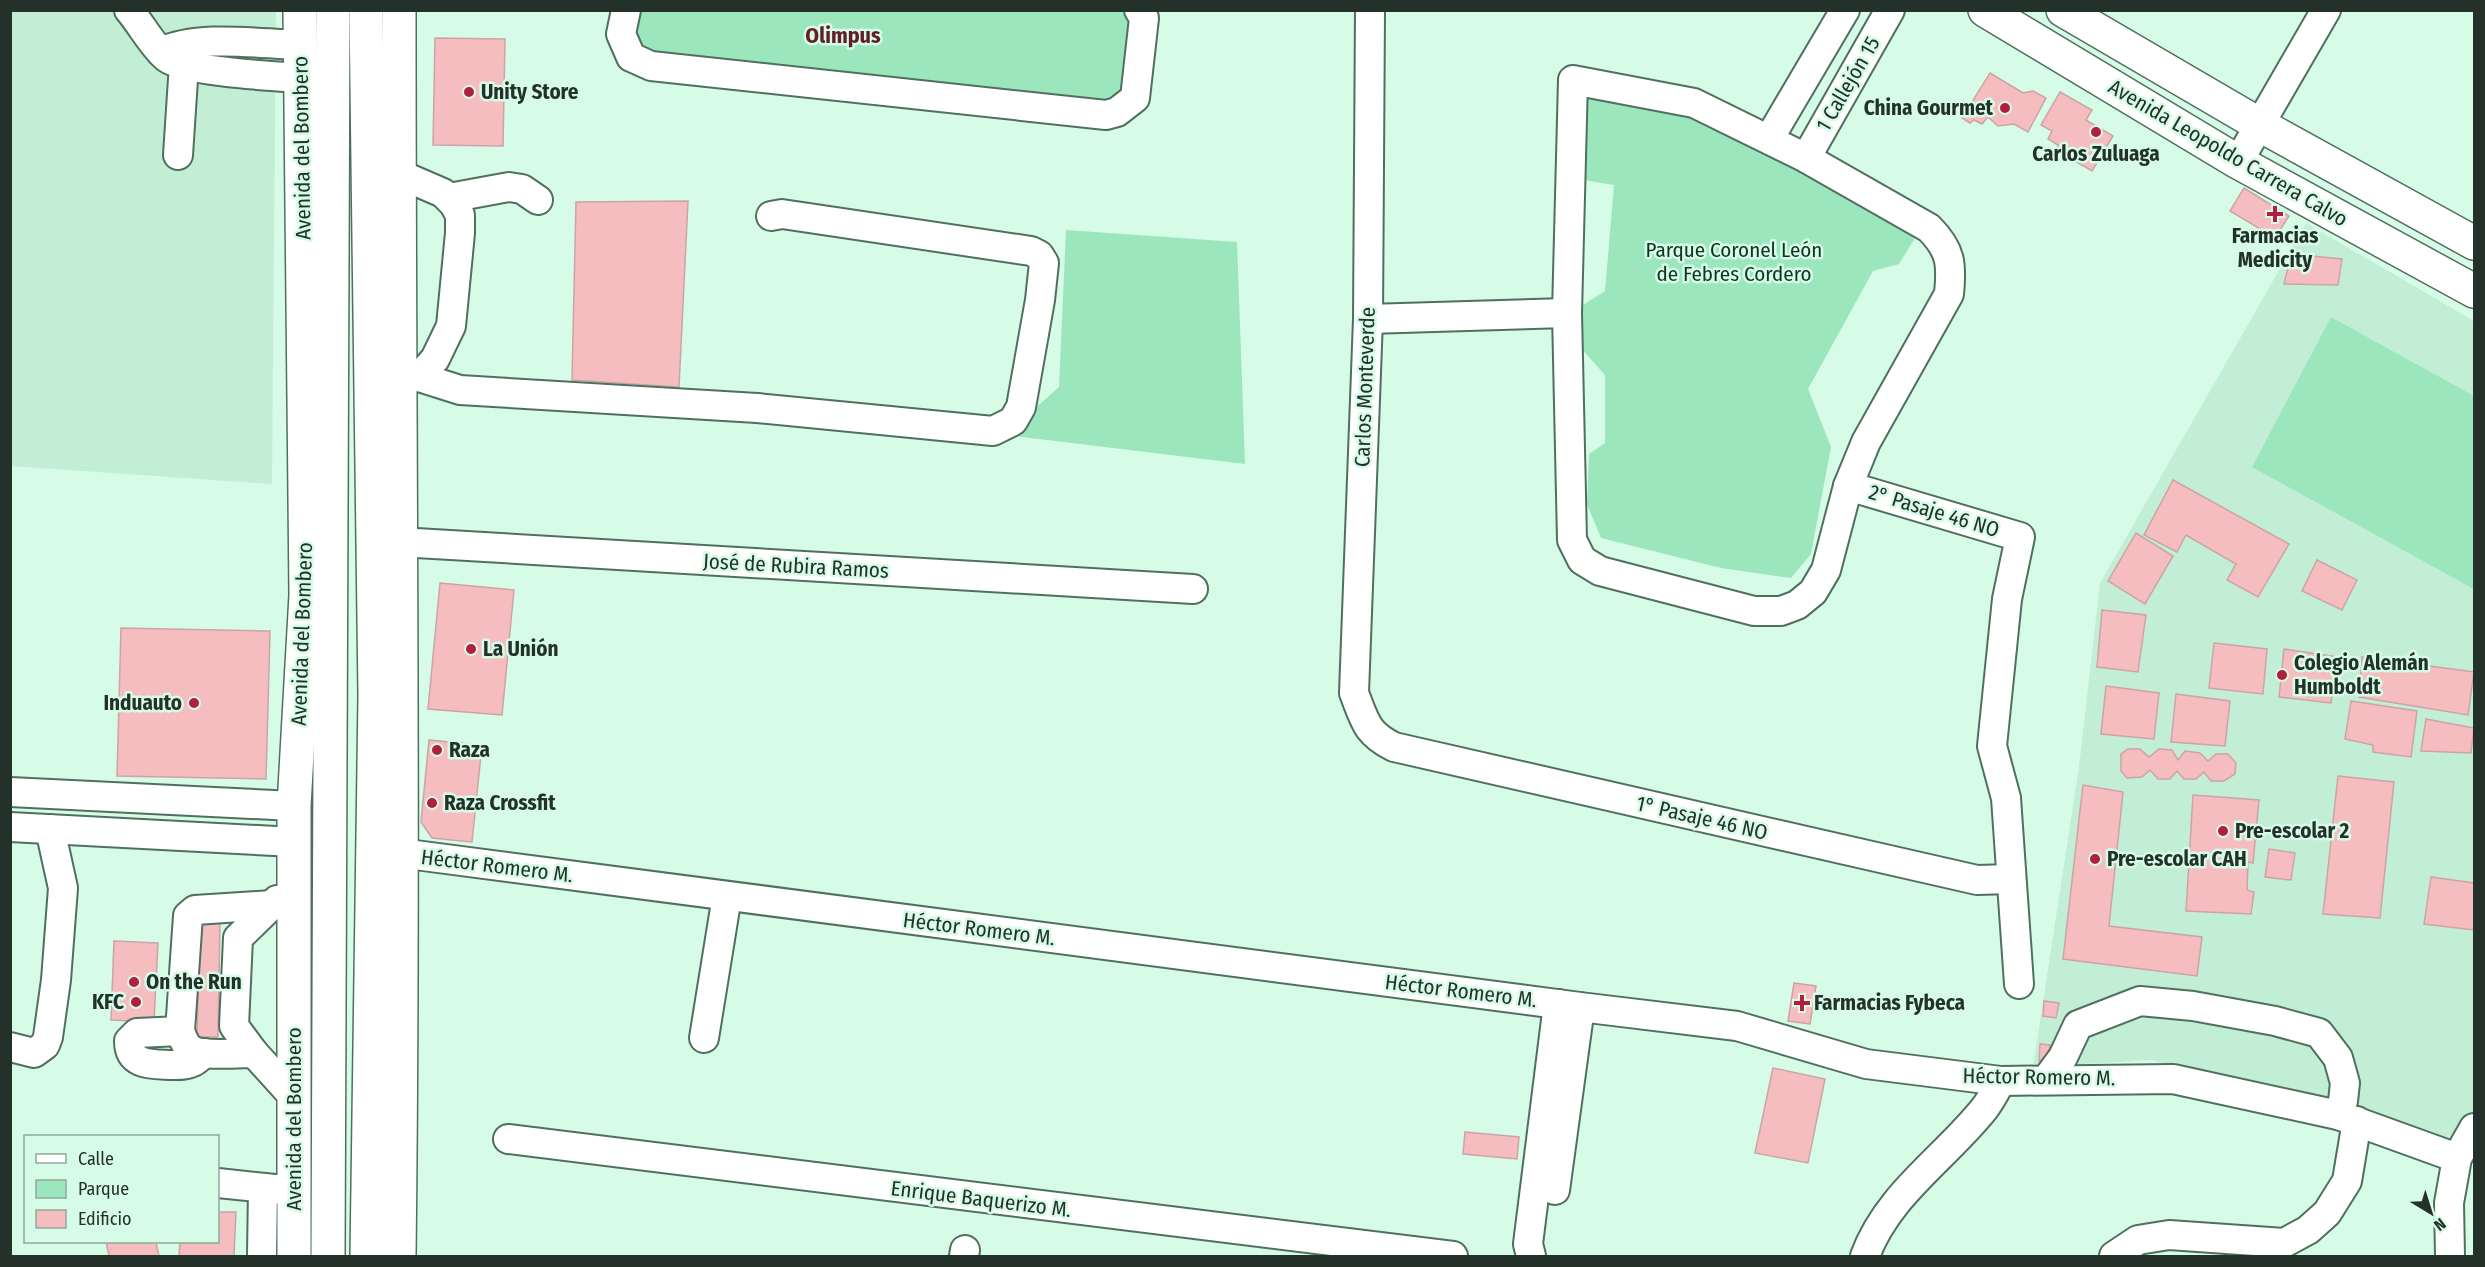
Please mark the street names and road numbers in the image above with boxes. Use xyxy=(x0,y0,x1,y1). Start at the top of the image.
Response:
street label: 1 Callejón 15 xyxy=(1810,32,1886,136)
street label: Avenida del Bombero xyxy=(287,56,317,240)
street label: Avenida Leopoldo Carrera Calvo xyxy=(2104,74,2352,232)
street label: Carlos Monteverde xyxy=(1349,306,1381,468)
street label: 2° Pasaje 46 NO xyxy=(1866,479,2002,543)
street label: Avenida del Bombero xyxy=(286,542,318,726)
street label: José de Rubira Ramos xyxy=(702,548,890,584)
street label: 1° Pasaje 46 NO xyxy=(1634,790,1770,846)
street label: Héctor Romero M. xyxy=(420,844,574,888)
street label: Héctor Romero M. xyxy=(902,907,1056,951)
street label: Héctor Romero M. xyxy=(1384,969,1538,1013)
street label: Avenida del Bombero xyxy=(281,1027,307,1211)
street label: Héctor Romero M. xyxy=(1962,1063,2116,1091)
street label: Enrique Baquerizo M. xyxy=(889,1175,1073,1223)

